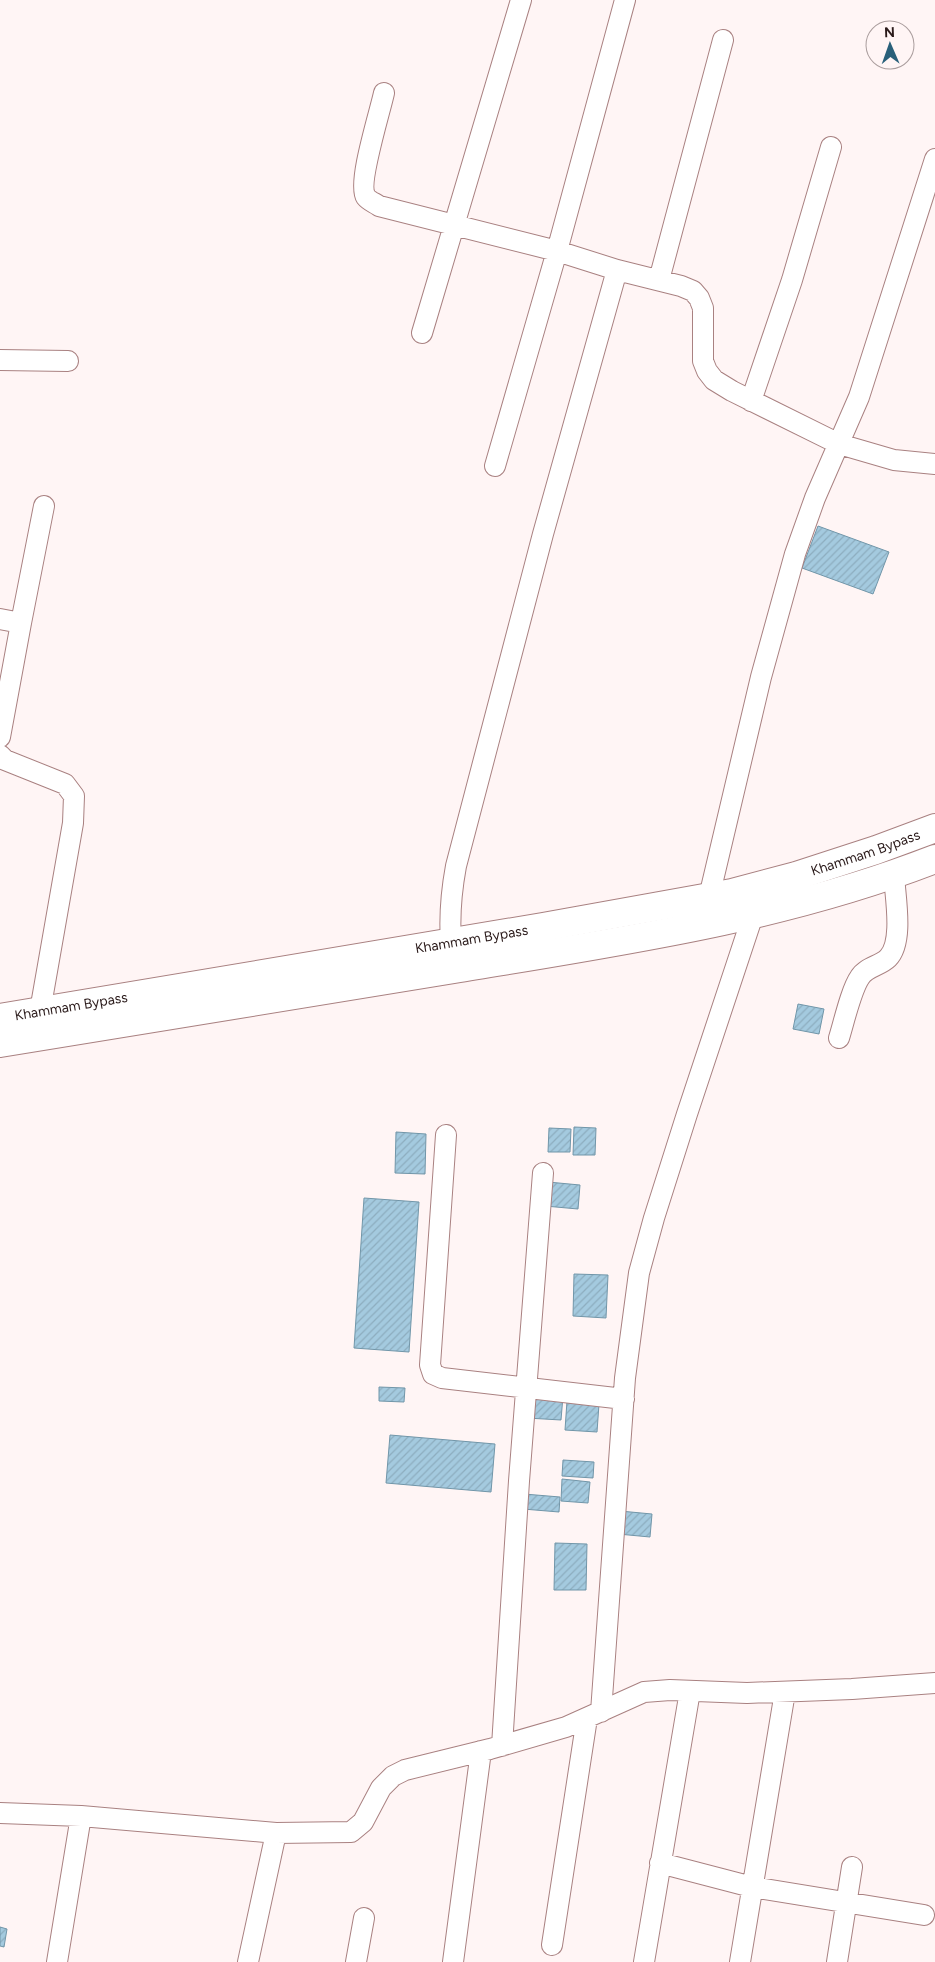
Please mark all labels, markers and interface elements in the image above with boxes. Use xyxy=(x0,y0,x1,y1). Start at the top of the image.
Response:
north arrow xyxy=(865,20,915,70)
text: N xyxy=(884,24,895,41)
street label: Khammam Bypass xyxy=(809,826,922,879)
street label: Khammam Bypass xyxy=(414,921,529,957)
street label: Khammam Bypass xyxy=(13,988,129,1024)

